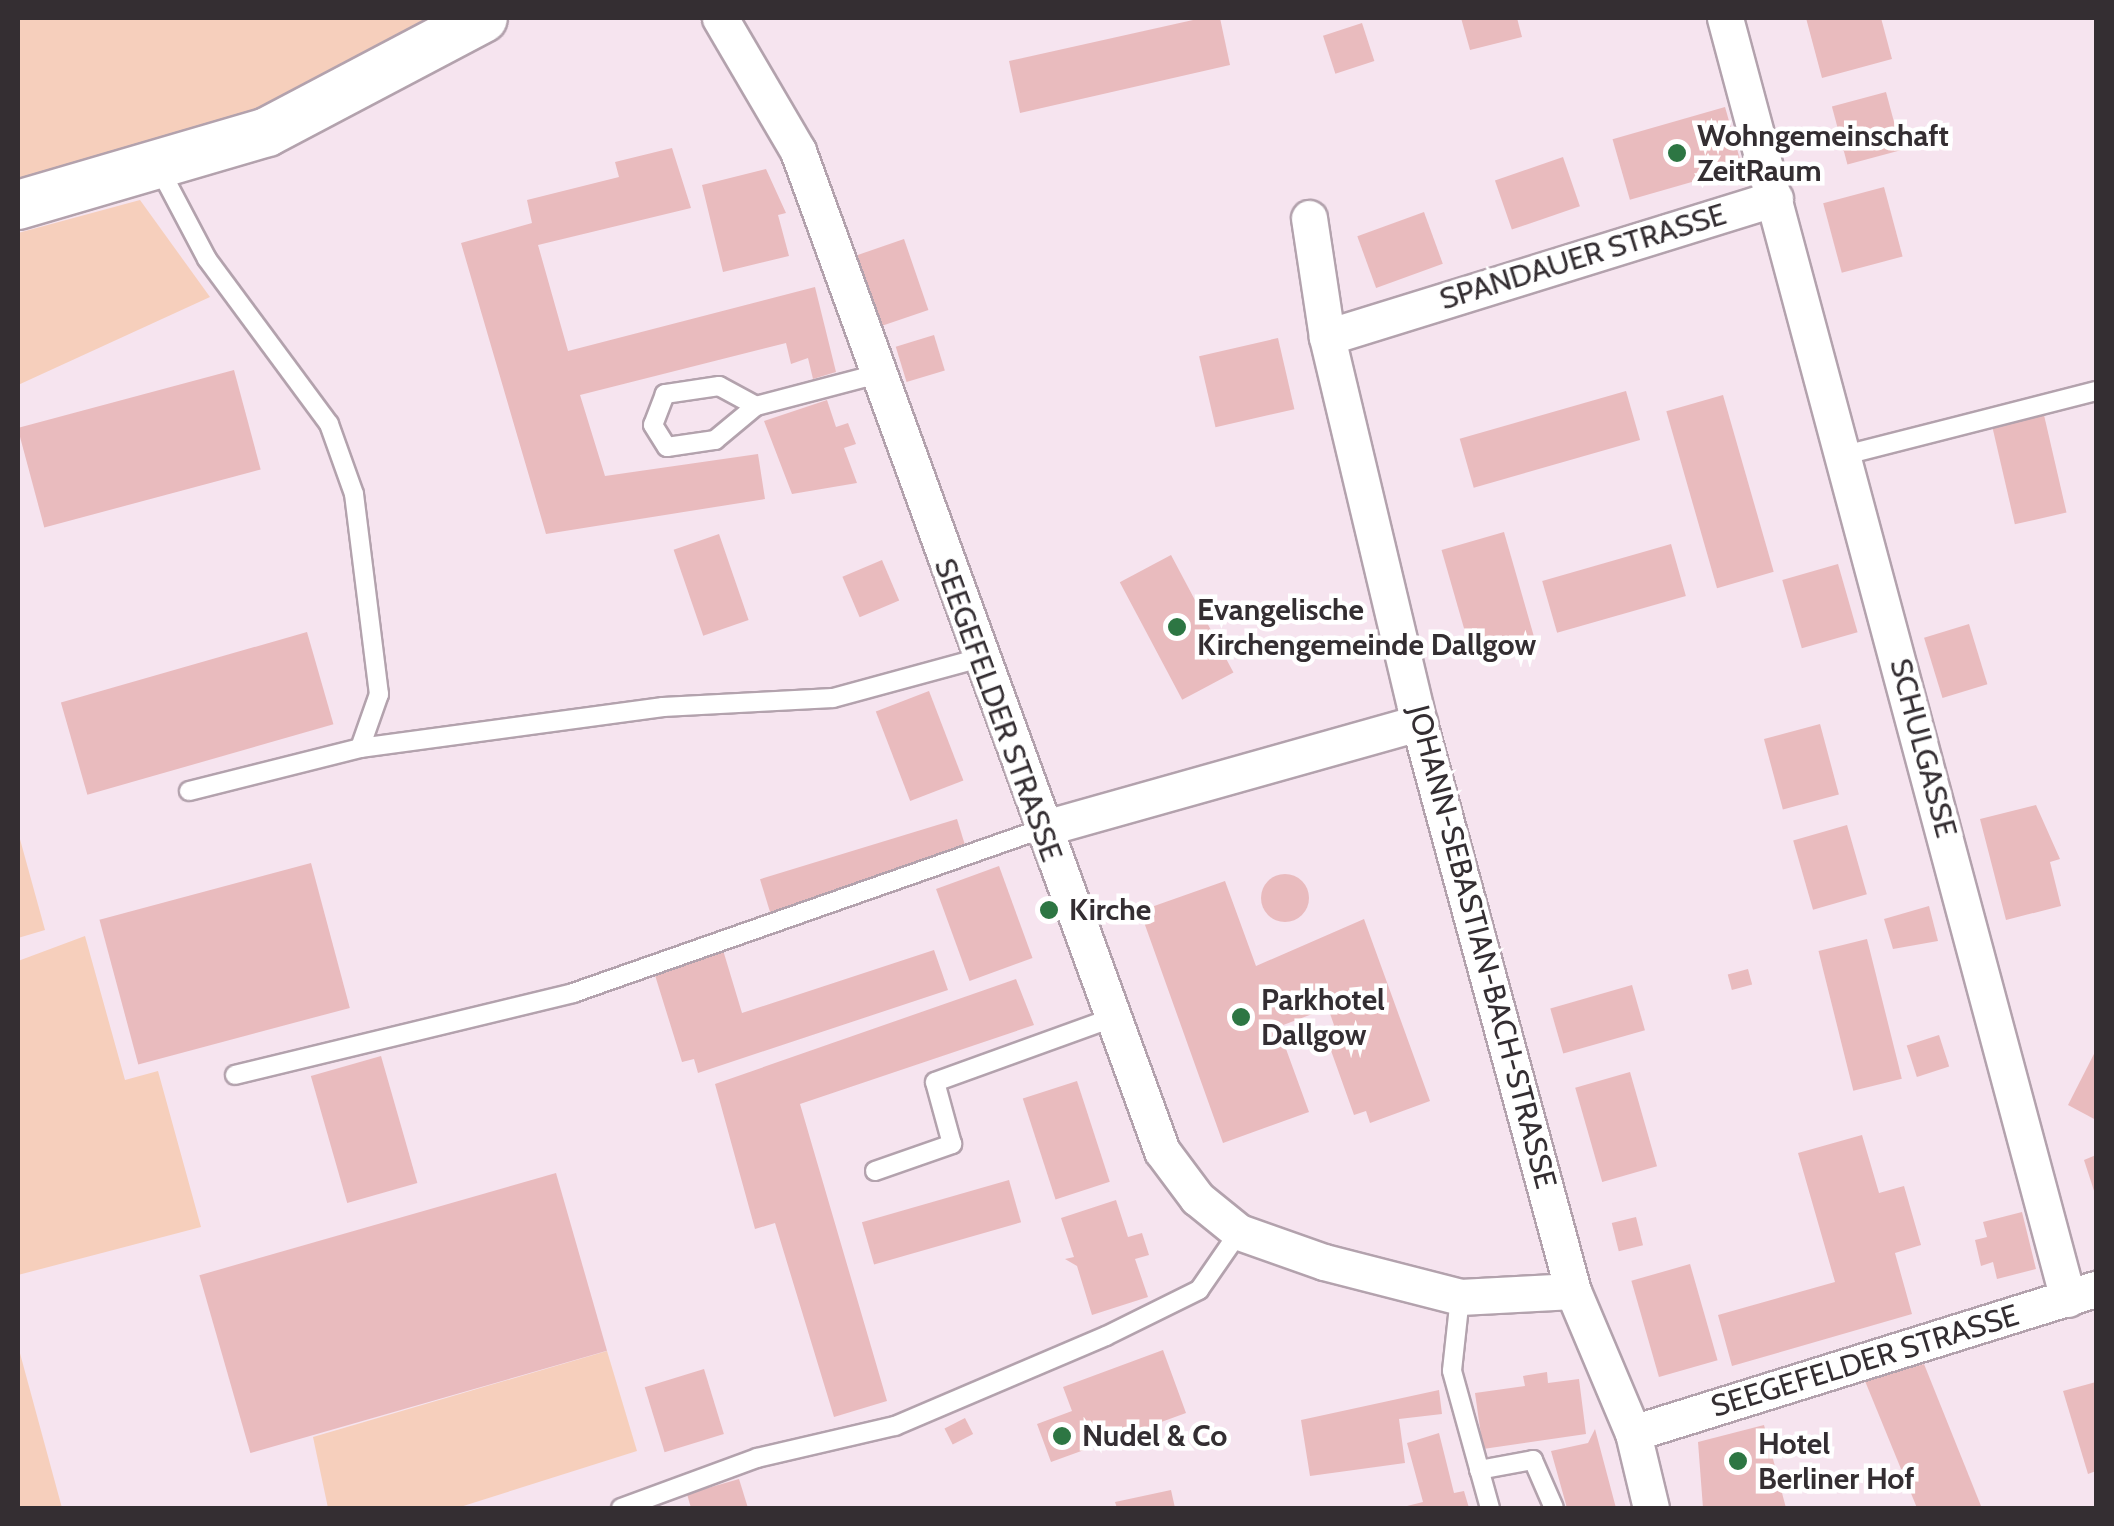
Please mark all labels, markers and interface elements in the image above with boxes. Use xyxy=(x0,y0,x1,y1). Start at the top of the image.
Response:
place label: Wohngemeinschaft ZeitRaum xyxy=(1697,118,1949,188)
marker: Wohngemeinschaft ZeitRaum xyxy=(1666,142,1688,164)
street label: SPANDAUER STRASSE xyxy=(1436,196,1730,318)
street label: SEEGEFELDER STRASSE xyxy=(926,554,1070,866)
place label: Evangelische Kirchengemeinde Dallgow xyxy=(1197,592,1536,662)
marker: Evangelische Kirchengemeinde Dallgow xyxy=(1166,616,1188,638)
street label: SCHULGASSE xyxy=(1882,655,1964,841)
street label: JOHANN-SEBASTIAN-BACH-STRASSE xyxy=(1400,701,1564,1193)
place label: Kirche xyxy=(1069,892,1151,928)
marker: Kirche xyxy=(1038,899,1060,921)
place label: Parkhotel Dallgow xyxy=(1261,982,1385,1052)
marker: Parkhotel Dallgow xyxy=(1230,1006,1252,1028)
street label: SEEGEFELDER STRASSE xyxy=(1707,1297,2023,1425)
place label: Nudel & Co xyxy=(1082,1418,1227,1454)
marker: Nudel & Co xyxy=(1051,1425,1073,1447)
place label: Hotel Berliner Hof xyxy=(1758,1426,1914,1496)
marker: Hotel Berliner Hof xyxy=(1727,1450,1749,1472)

